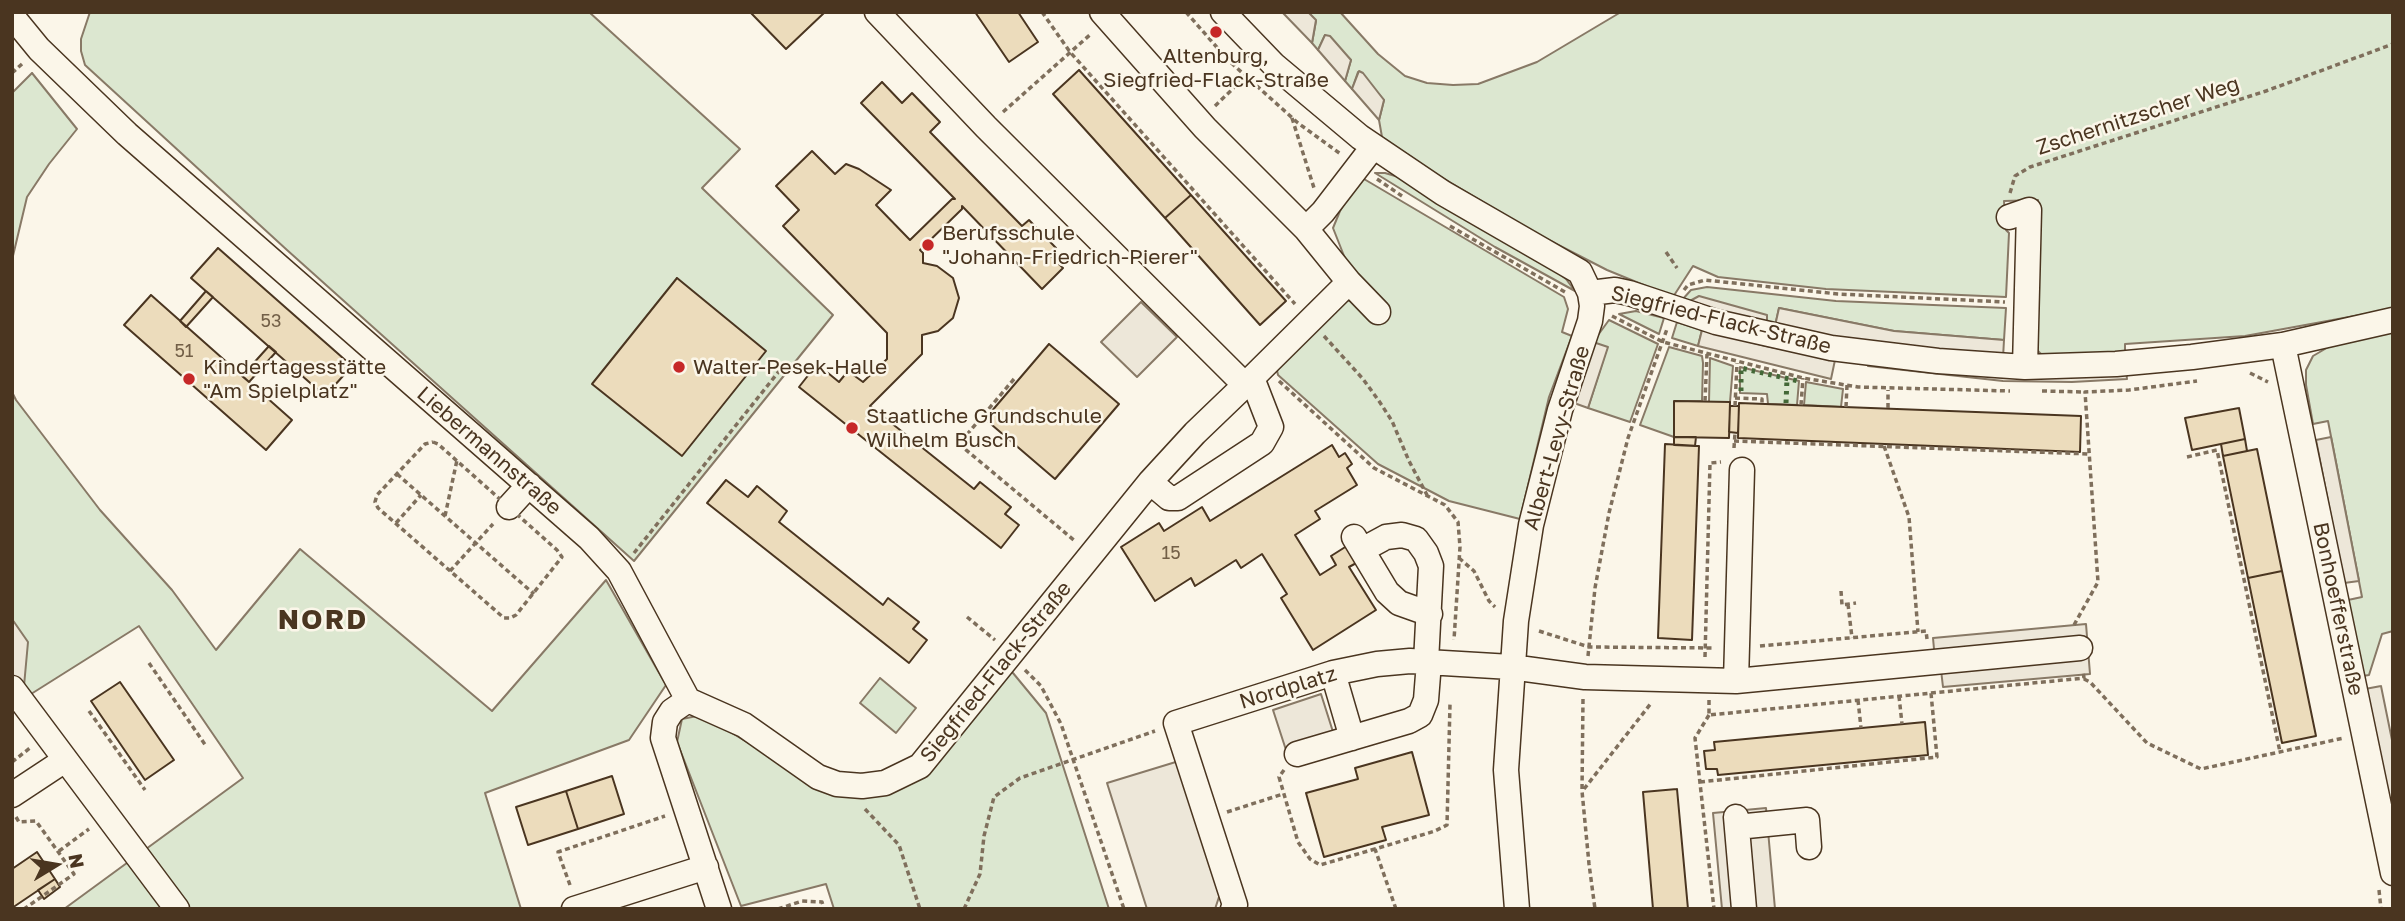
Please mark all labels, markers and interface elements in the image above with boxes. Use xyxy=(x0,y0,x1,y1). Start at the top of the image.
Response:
marker: Altenburg, Siegfried-Flack-Straße xyxy=(1208,24,1224,40)
place label: Altenburg, Siegfried-Flack-Straße xyxy=(1103,43,1329,93)
street label: Zschernitzscher Weg xyxy=(2033,71,2243,161)
place label: Berufsschule "Johann-Friedrich-Pierer" xyxy=(942,220,1198,270)
marker: Berufsschule "Johann-Friedrich-Pierer" xyxy=(920,237,936,253)
street label: Siegfried-Flack-Straße xyxy=(1608,280,1834,360)
house number: 53 xyxy=(261,310,281,332)
house number: 51 xyxy=(174,340,194,362)
street label: Albert-Levy-Straße xyxy=(1519,343,1595,533)
place label: Kindertagesstätte "Am Spielplatz" xyxy=(203,354,386,404)
place label: Walter-Pesek-Halle xyxy=(693,354,887,380)
marker: Walter-Pesek-Halle xyxy=(671,359,687,375)
marker: Kindertagesstätte "Am Spielplatz" xyxy=(181,371,197,387)
street label: Liebermannstraße xyxy=(412,381,566,521)
place label: Staatliche Grundschule Wilhelm Busch xyxy=(866,403,1102,453)
marker: Staatliche Grundschule Wilhelm Busch xyxy=(844,420,860,436)
street label: Bonhoefferstraße xyxy=(2307,520,2369,698)
house number: 15 xyxy=(1161,542,1181,564)
street label: Siegfried-Flack-Straße xyxy=(915,576,1077,768)
district label: NORD xyxy=(278,603,368,637)
street label: Nordplatz xyxy=(1236,661,1340,715)
north arrow xyxy=(21,830,91,900)
text: N xyxy=(64,852,90,870)

